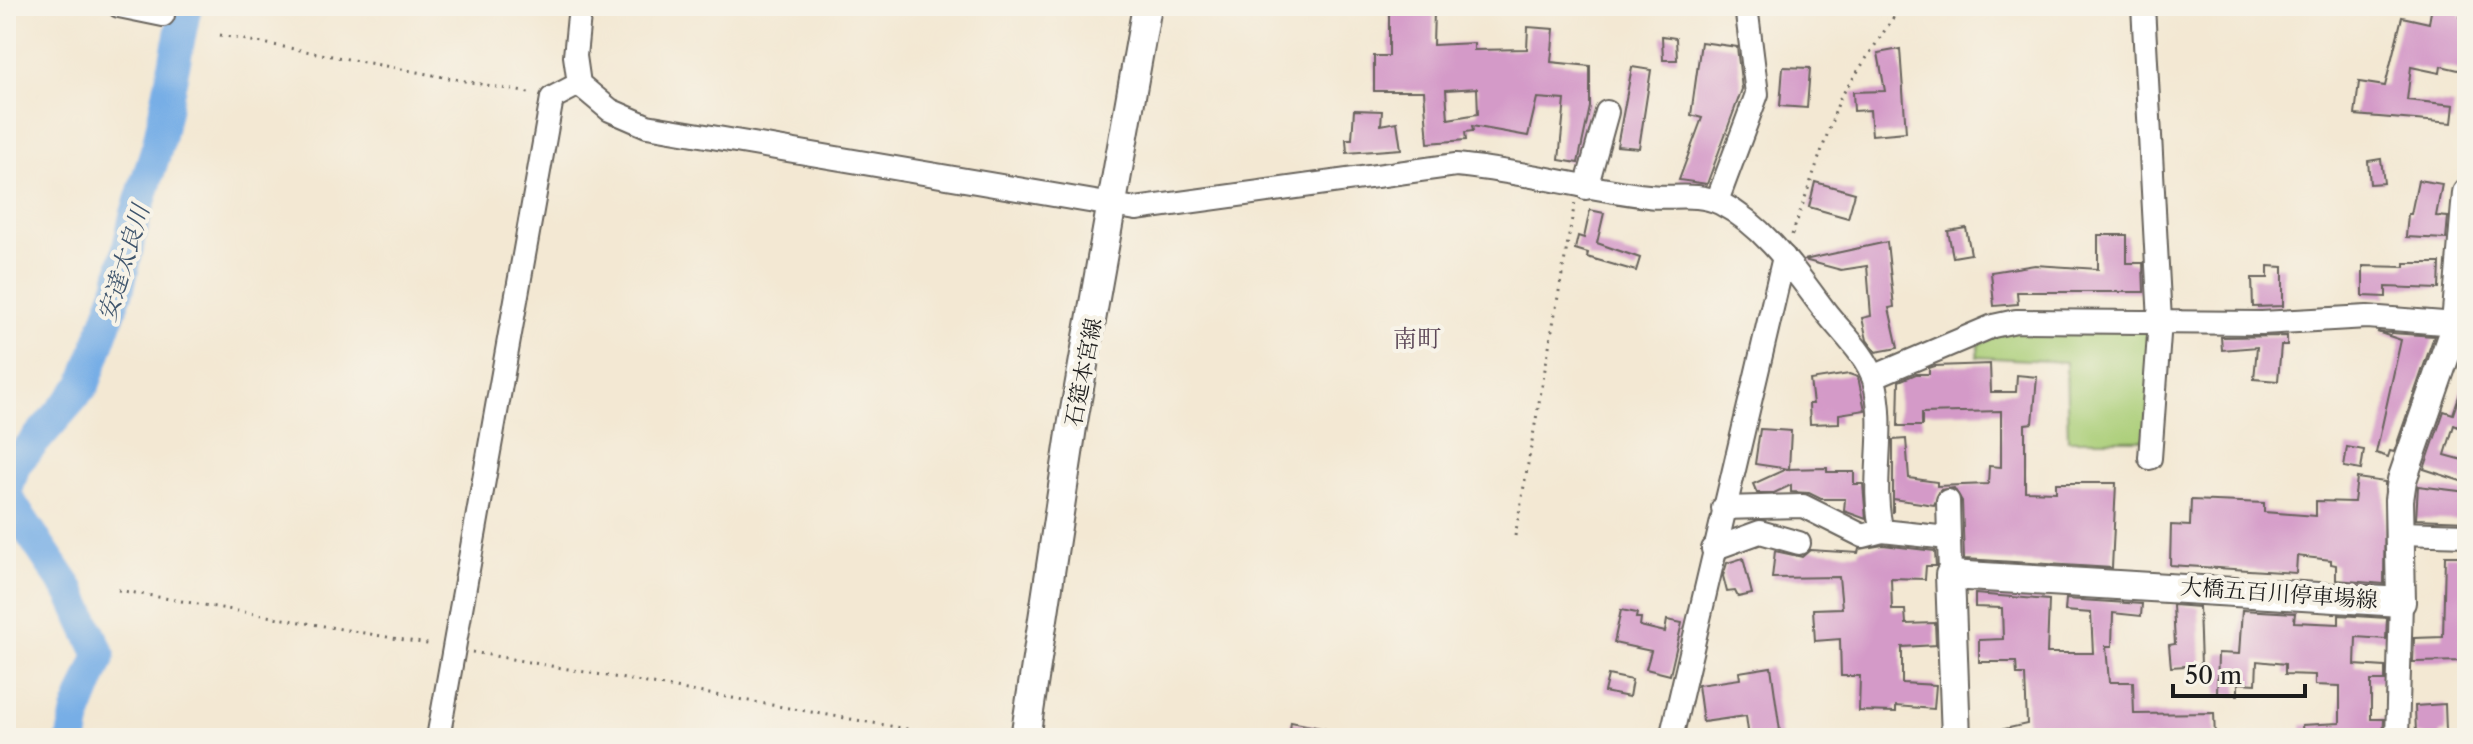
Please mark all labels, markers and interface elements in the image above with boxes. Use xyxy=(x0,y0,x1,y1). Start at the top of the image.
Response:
water label: 安達太良川 xyxy=(92,198,156,324)
street label: 石筵本宮線 xyxy=(1060,316,1107,429)
district label: 南町 xyxy=(1393,324,1441,353)
street label: 大橋五百川停車場線 xyxy=(2179,573,2379,614)
scale bar xyxy=(2173,648,2305,698)
text: 50 m xyxy=(2185,661,2242,690)

